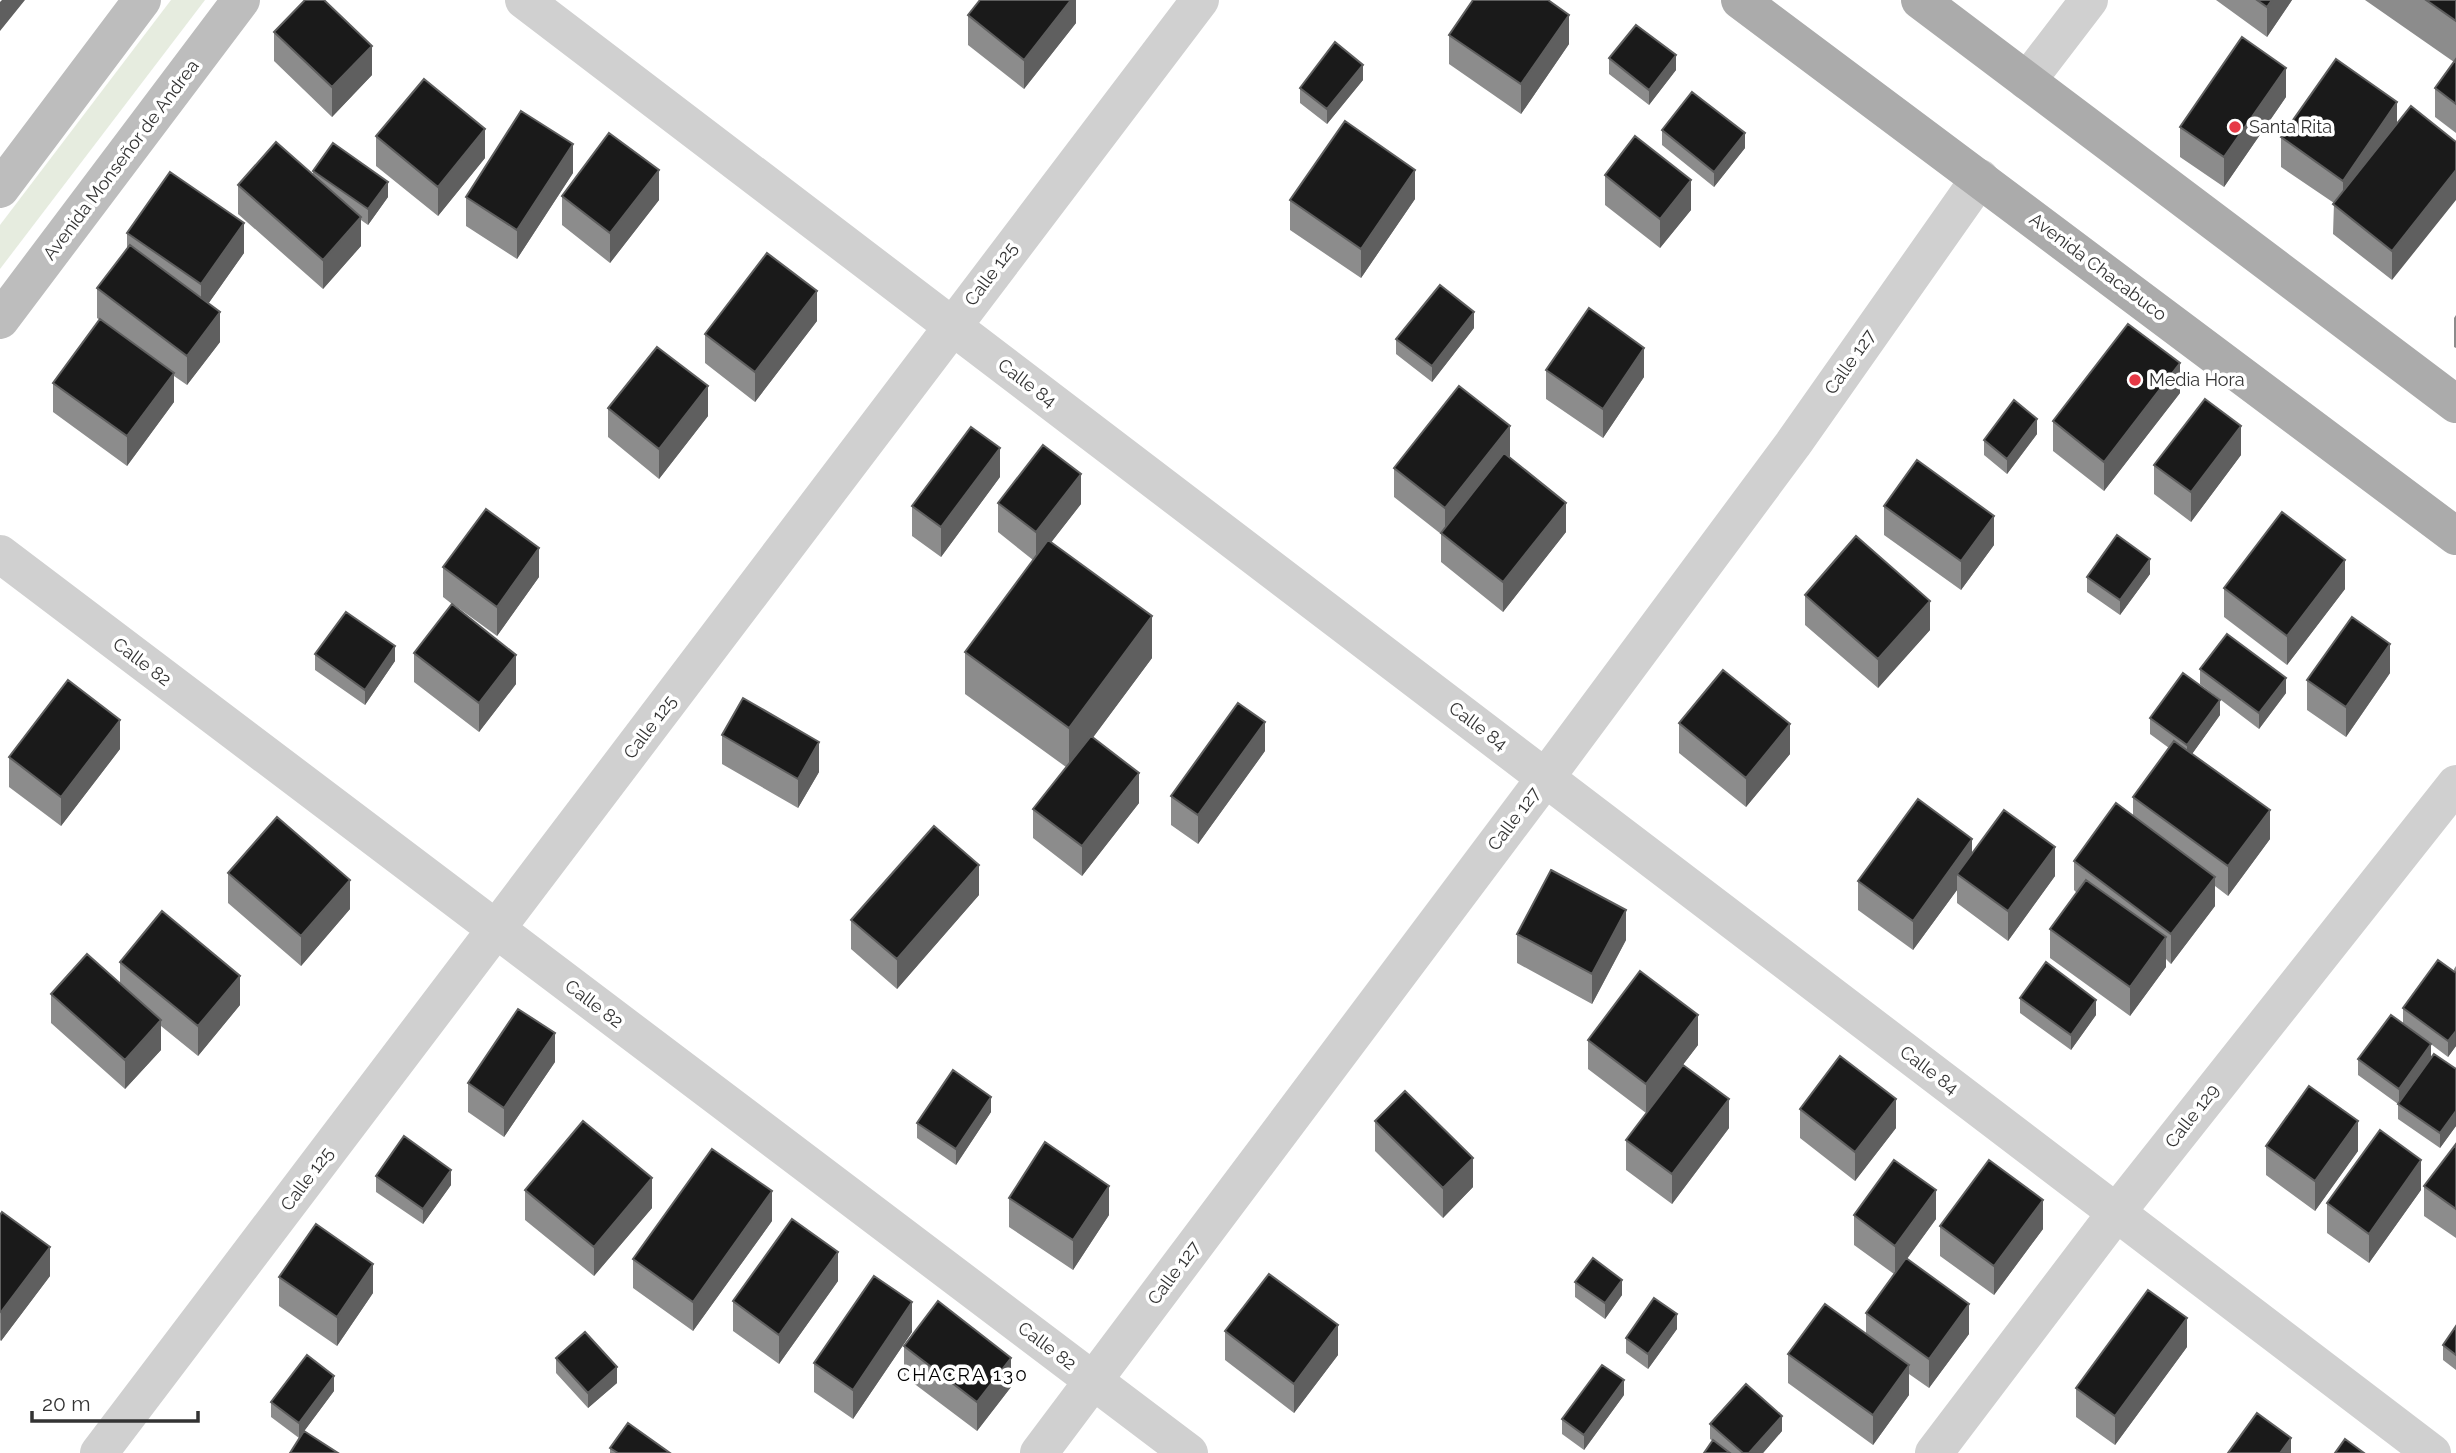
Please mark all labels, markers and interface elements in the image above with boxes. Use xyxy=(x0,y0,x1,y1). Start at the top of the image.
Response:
street label: Avenida Monseñor de Andrea xyxy=(38,55,203,264)
place label: Santa Rita xyxy=(2249,116,2332,137)
marker: Santa Rita xyxy=(2227,119,2243,135)
street label: Avenida Chacabuco xyxy=(2026,208,2171,325)
street label: Calle 125 xyxy=(960,238,1021,310)
street label: Calle 127 xyxy=(1820,325,1880,398)
street label: Calle 84 xyxy=(994,354,1061,411)
place label: Media Hora xyxy=(2149,369,2245,390)
marker: Media Hora xyxy=(2127,372,2143,388)
street label: Calle 82 xyxy=(109,633,175,690)
street label: Calle 125 xyxy=(619,691,680,763)
street label: Calle 84 xyxy=(1445,697,1512,754)
street label: Calle 127 xyxy=(1483,783,1544,854)
street label: Calle 82 xyxy=(561,975,627,1032)
street label: Calle 84 xyxy=(1896,1041,1963,1098)
street label: Calle 129 xyxy=(2160,1080,2223,1152)
street label: Calle 125 xyxy=(276,1143,337,1215)
street label: Calle 127 xyxy=(1143,1237,1204,1308)
street label: Calle 82 xyxy=(1014,1317,1080,1374)
district label: CHACRA 130 xyxy=(897,1363,1029,1385)
scale bar xyxy=(32,1380,198,1424)
text: 20 m xyxy=(42,1391,90,1416)

